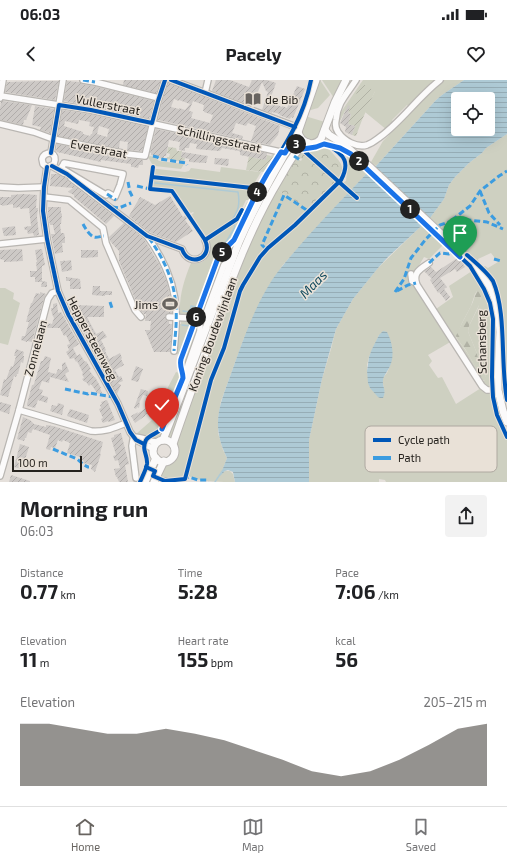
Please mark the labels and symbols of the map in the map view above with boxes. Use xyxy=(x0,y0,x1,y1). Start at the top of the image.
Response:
library icon: de Bib xyxy=(244,90,262,108)
street label: Vullerstraat xyxy=(75,91,142,117)
place label: de Bib xyxy=(265,92,298,106)
street label: Schillingsstraat xyxy=(176,122,263,155)
pin: 3 xyxy=(286,134,306,154)
street label: Everstraat xyxy=(69,136,129,160)
pin: 2 xyxy=(349,151,369,171)
pin: 4 xyxy=(247,182,267,202)
pin: 1 xyxy=(400,199,420,219)
pin xyxy=(443,216,477,257)
pin: 5 xyxy=(212,242,232,262)
water label: Maas xyxy=(296,266,330,301)
street label: Koning Boudewijnlaan xyxy=(185,275,240,394)
street label: Heppersteenweg xyxy=(65,294,121,383)
sports icon: Jims xyxy=(161,295,179,313)
place label: Jims xyxy=(134,297,158,311)
pin: 6 xyxy=(186,307,206,327)
street label: Schansberg xyxy=(473,310,489,374)
street label: Zonnelaan xyxy=(21,318,49,378)
pin xyxy=(145,388,179,429)
legend xyxy=(365,426,497,472)
text: Cycle path xyxy=(398,433,450,446)
text: Path xyxy=(398,451,421,464)
scale bar xyxy=(12,454,82,473)

